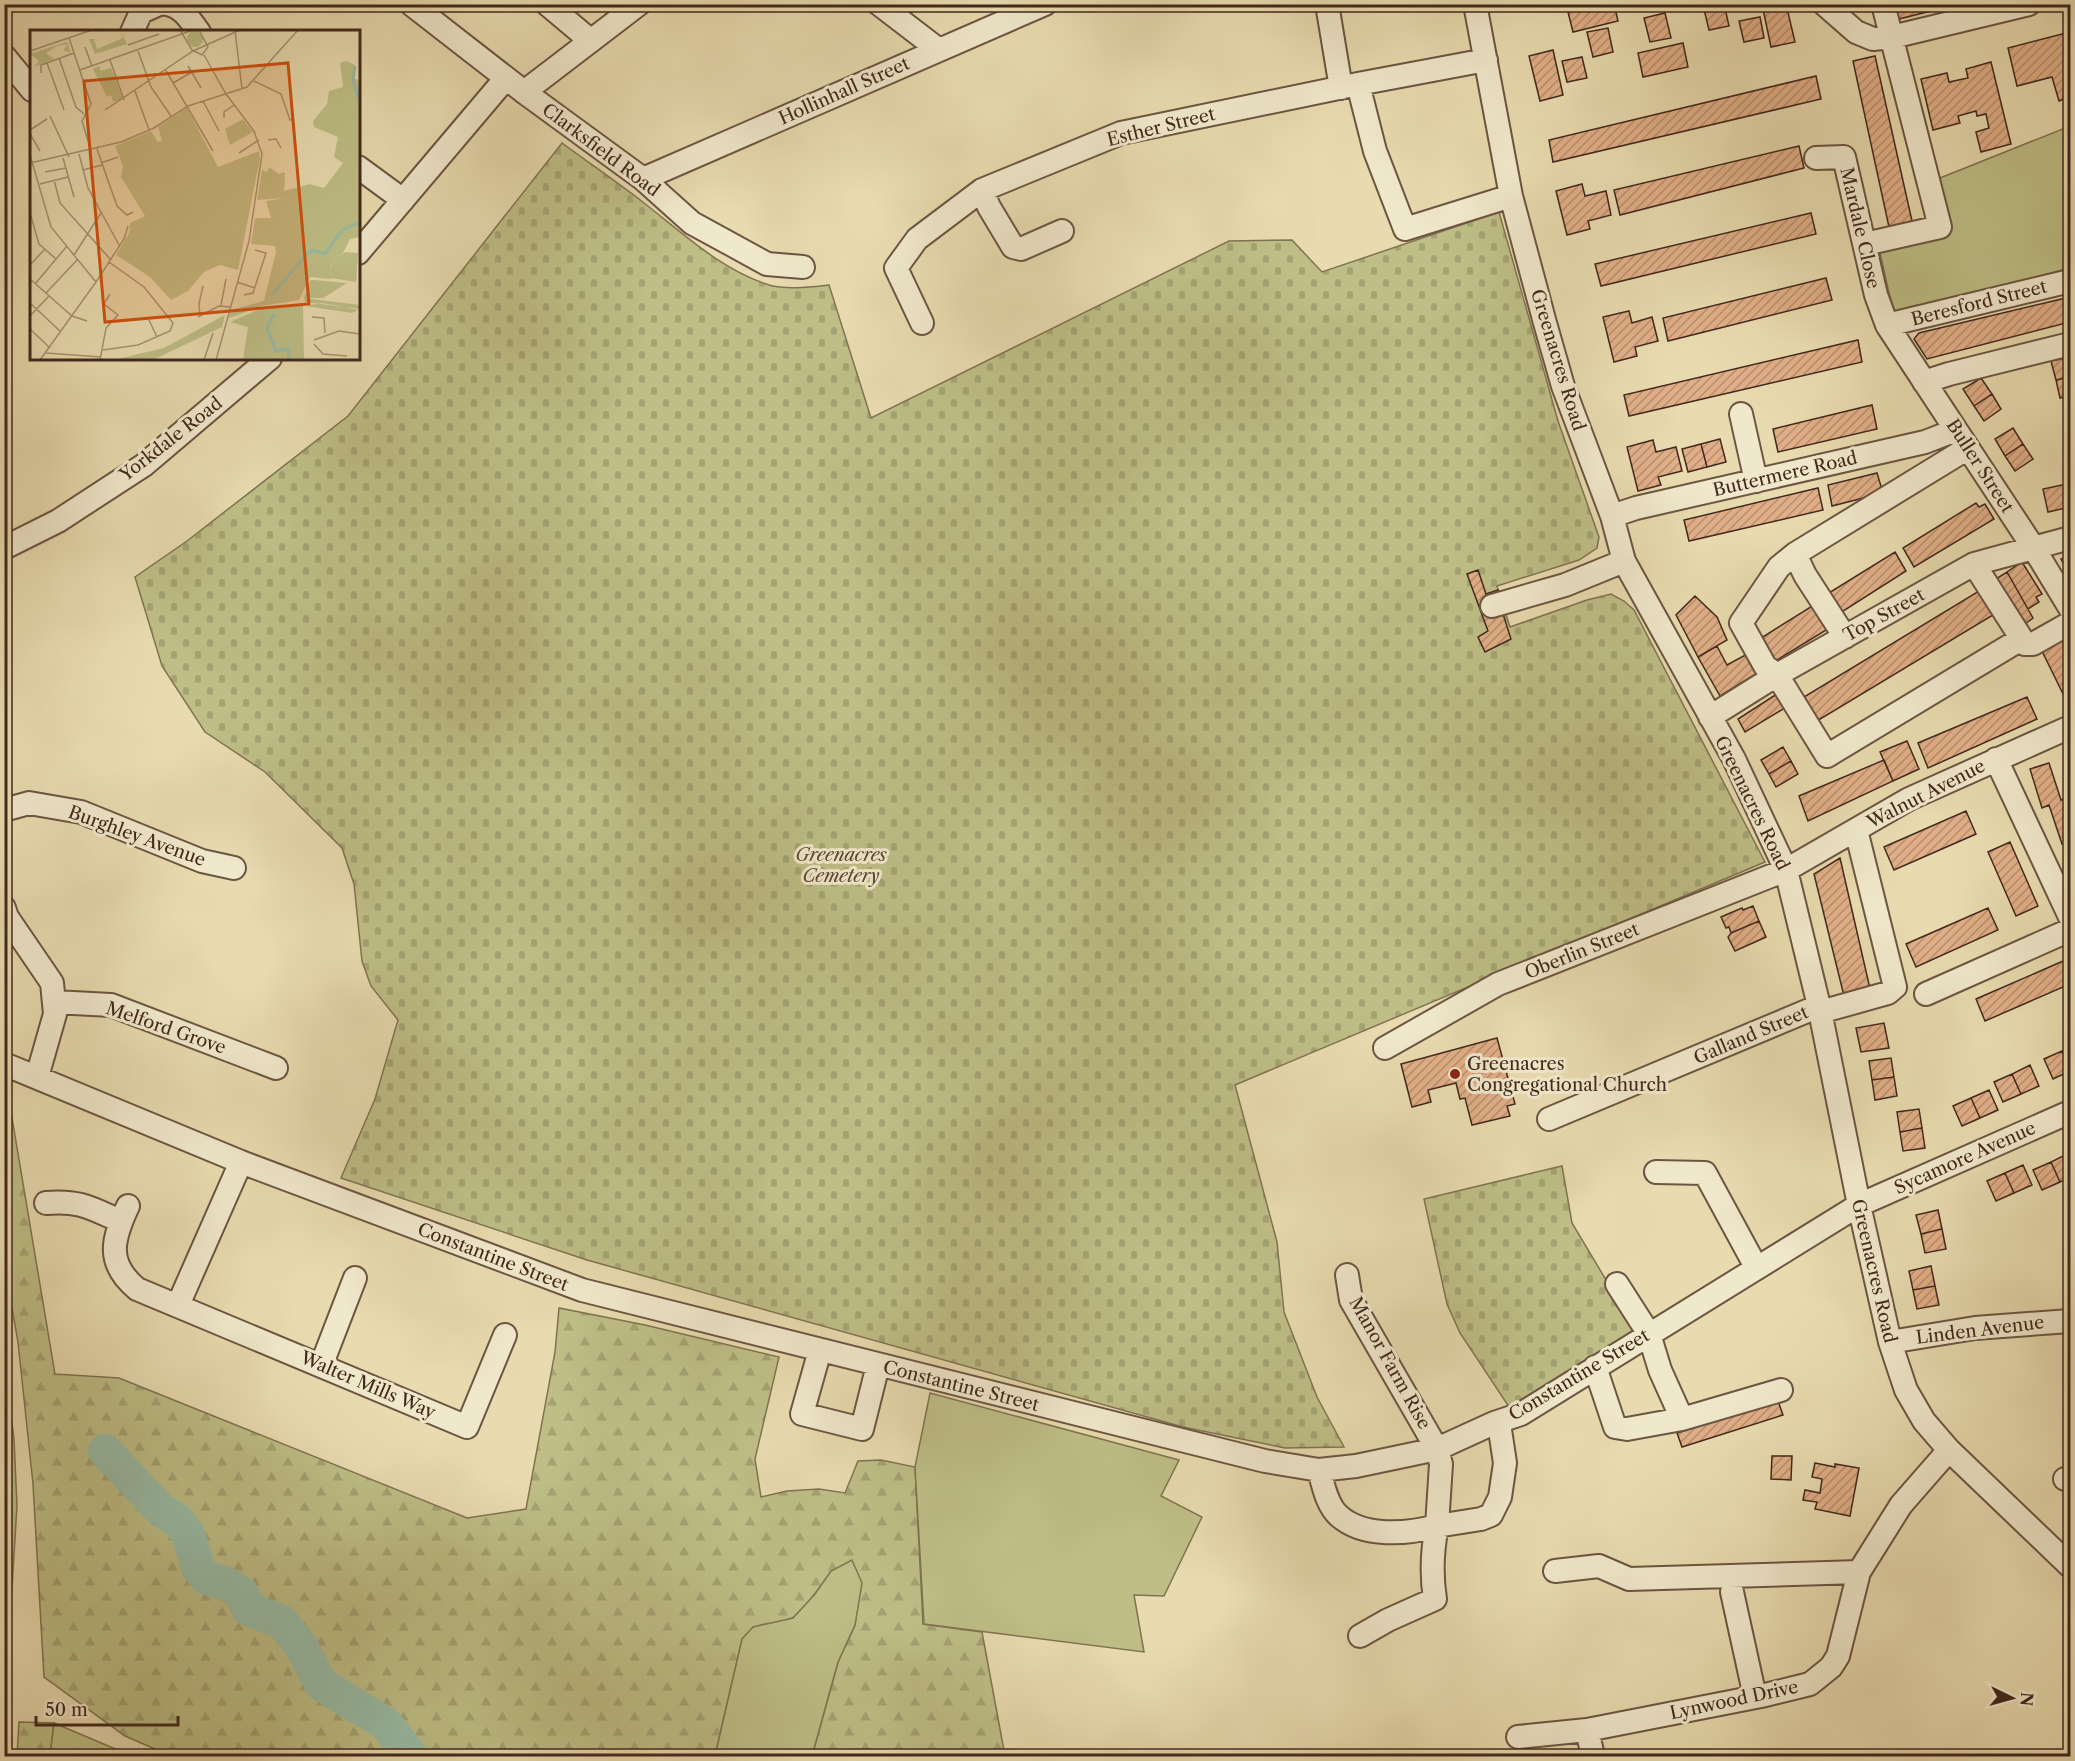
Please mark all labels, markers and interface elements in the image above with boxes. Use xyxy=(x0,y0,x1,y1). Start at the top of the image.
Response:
inset map xyxy=(30,30,360,360)
street label: Hollinhall Street xyxy=(775,52,913,130)
street label: Clarksfield Road xyxy=(538,99,664,201)
street label: Esther Street xyxy=(1105,103,1218,151)
street label: Mardale Close xyxy=(1835,165,1885,291)
street label: Beresford Street xyxy=(1909,275,2050,331)
street label: Greenacres Road xyxy=(1526,287,1590,433)
street label: Yorkdale Road xyxy=(114,392,227,487)
street label: Buller Street xyxy=(1942,415,2019,518)
street label: Buttermere Road xyxy=(1711,447,1859,501)
street label: Top Street xyxy=(1839,583,1929,646)
street label: Greenacres Road xyxy=(1710,732,1794,874)
street label: Walnut Avenue xyxy=(1862,755,1989,834)
street label: Burghley Avenue xyxy=(65,801,209,871)
park label: Greenacres Cemetery xyxy=(795,844,887,887)
street label: Oberlin Street xyxy=(1522,918,1643,984)
street label: Melford Grove xyxy=(103,997,229,1059)
street label: Galland Street xyxy=(1690,1001,1812,1069)
place label: Greenacres Congregational Church xyxy=(1467,1053,1667,1096)
marker: Greenacres Congregational Church xyxy=(1448,1067,1462,1081)
street label: Sycamore Avenue xyxy=(1891,1117,2039,1199)
street label: Greenacres Road xyxy=(1847,1197,1901,1345)
street label: Constantine Street xyxy=(414,1218,572,1296)
street label: Manor Farm Rise xyxy=(1344,1293,1436,1433)
street label: Linden Avenue xyxy=(1915,1311,2045,1349)
street label: Constantine Street xyxy=(1505,1324,1654,1426)
street label: Walter Mills Way xyxy=(296,1346,440,1424)
street label: Constantine Street xyxy=(881,1356,1042,1416)
north arrow xyxy=(1982,1668,2042,1728)
street label: Lynwood Drive xyxy=(1668,1676,1800,1724)
scale bar xyxy=(36,1689,178,1727)
text: N xyxy=(2016,1692,2038,1707)
text: 50 m xyxy=(45,1699,88,1721)

